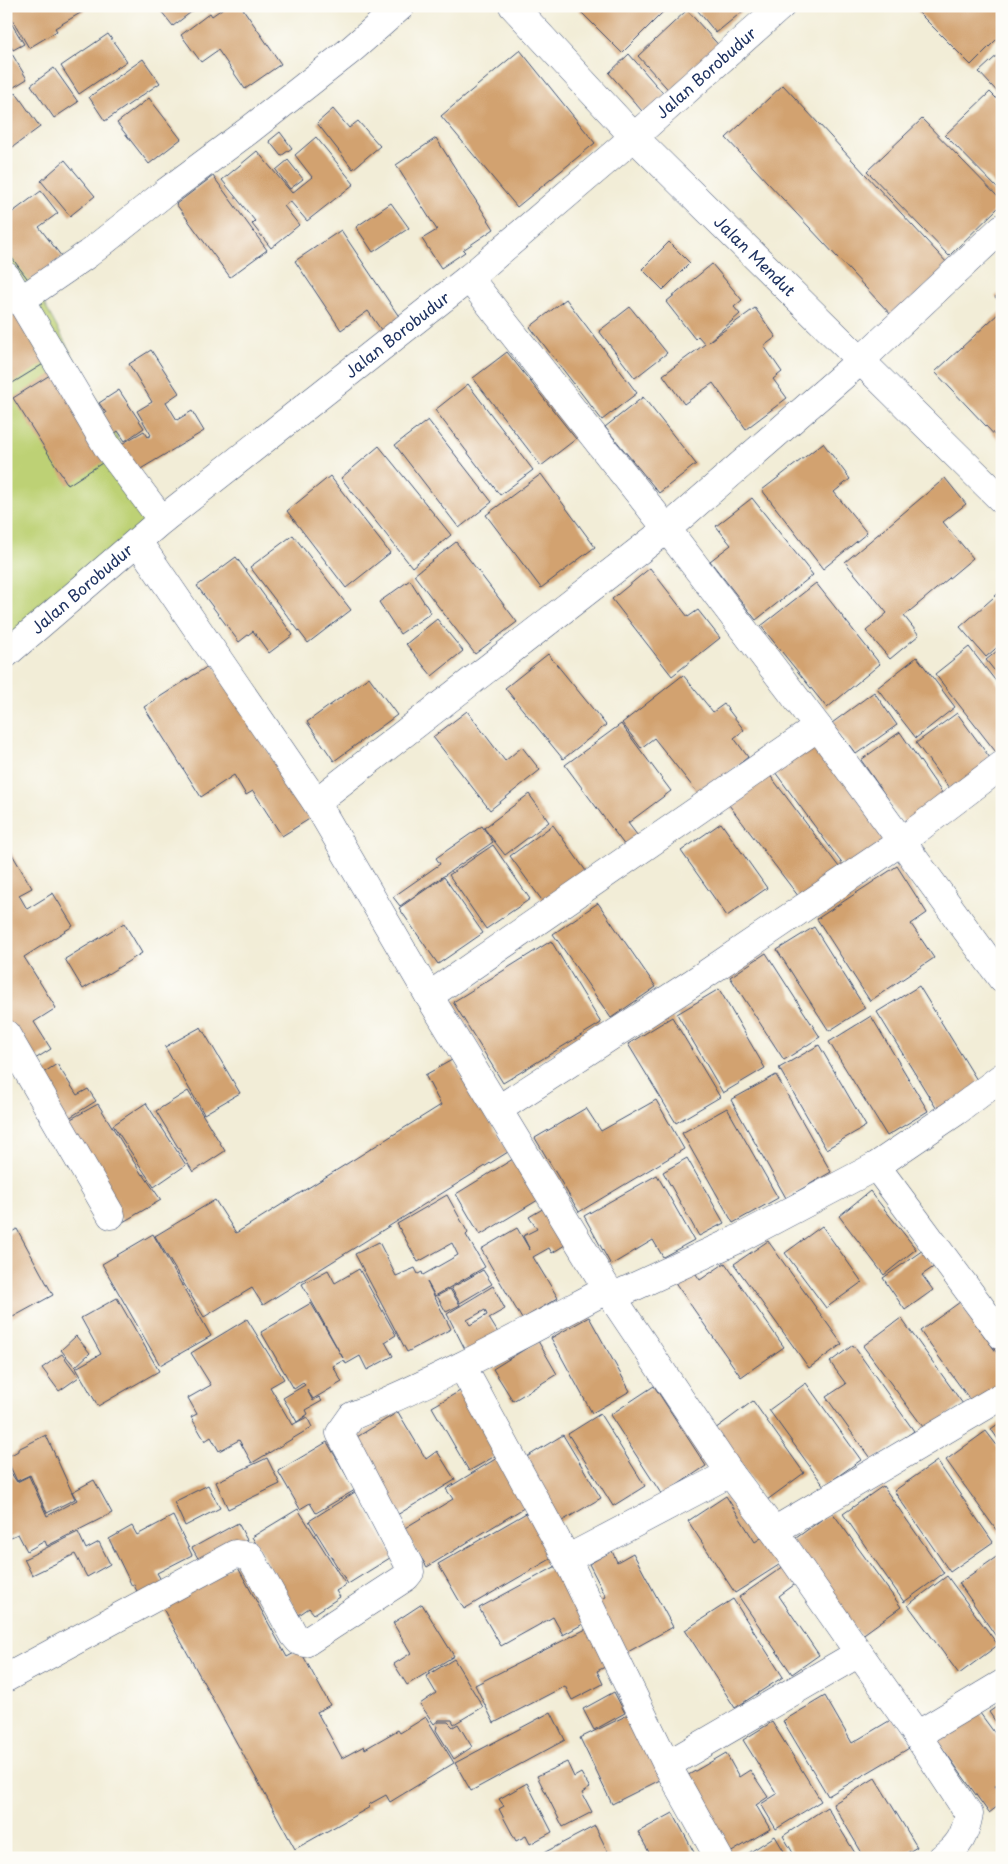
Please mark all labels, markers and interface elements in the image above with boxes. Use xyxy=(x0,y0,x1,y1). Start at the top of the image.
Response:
street label: Jalan Borobudur xyxy=(650,20,761,124)
street label: Jalan Mendut xyxy=(709,210,802,302)
street label: Jalan Borobudur xyxy=(339,285,455,383)
street label: Jalan Borobudur xyxy=(25,537,138,639)

